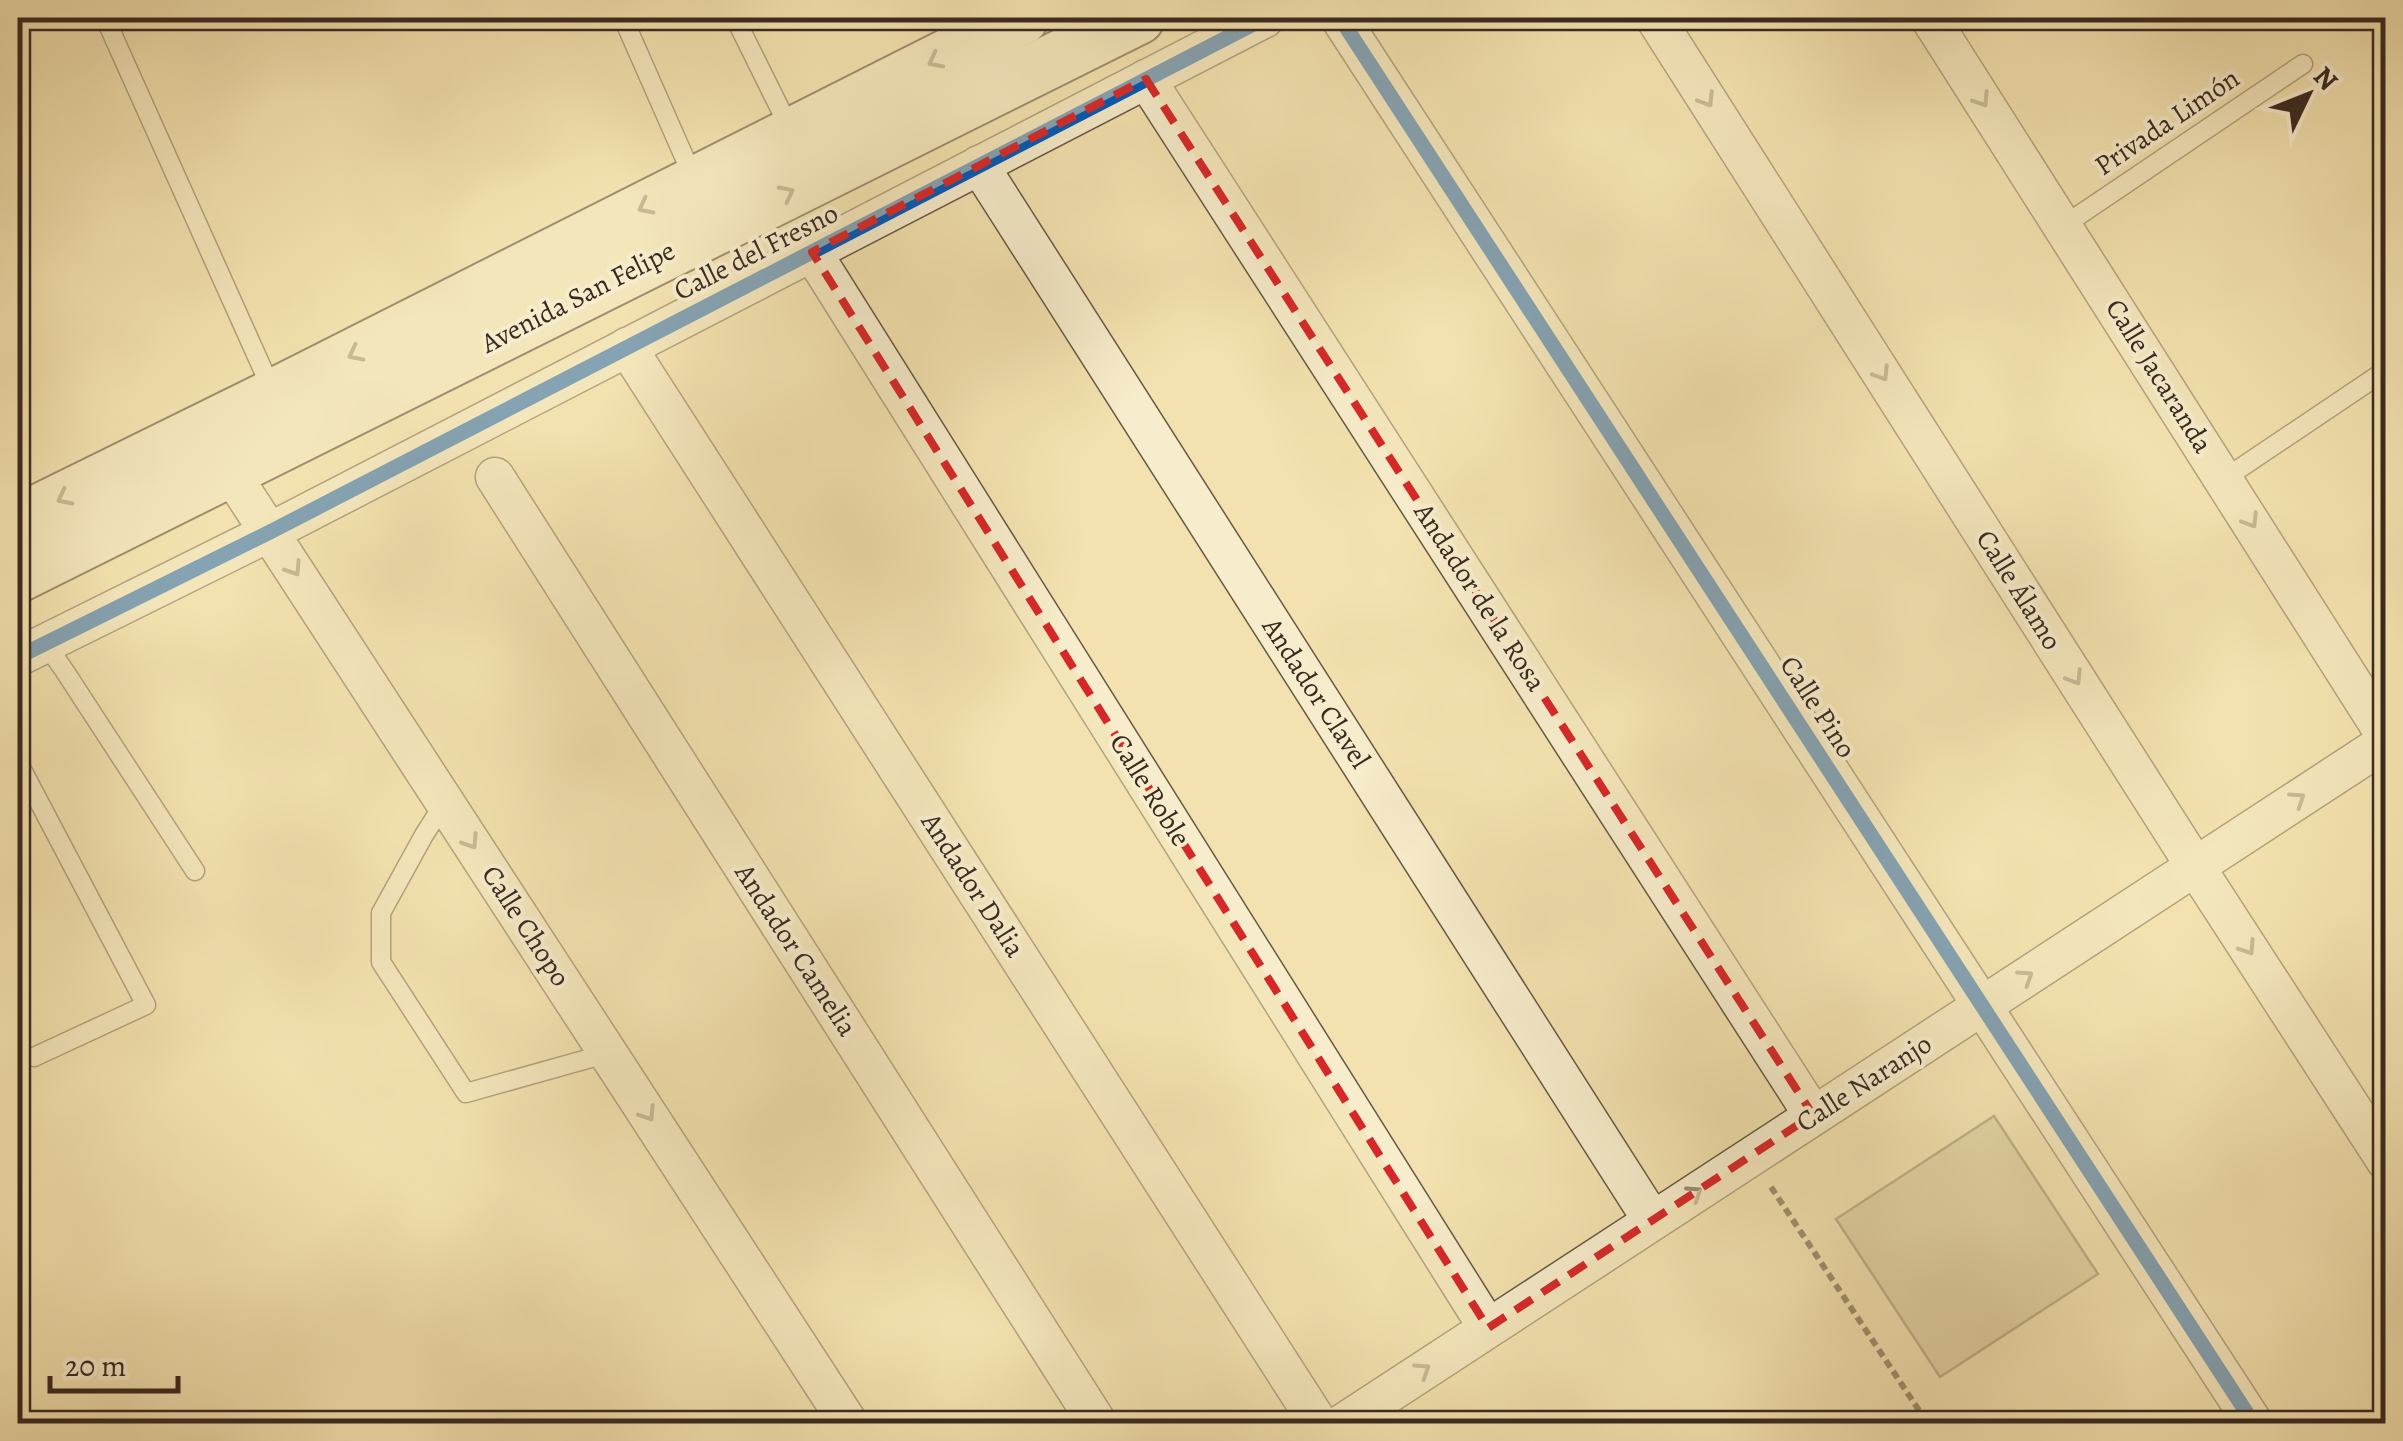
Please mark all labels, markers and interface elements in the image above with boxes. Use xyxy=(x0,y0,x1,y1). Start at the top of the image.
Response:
north arrow xyxy=(2258,45,2358,145)
one-way arrow xyxy=(928,49,946,68)
text: N xyxy=(2305,58,2346,99)
street label: Privada Limón xyxy=(2087,60,2247,184)
one-way arrow xyxy=(1695,89,1714,107)
one-way arrow xyxy=(1970,89,1989,107)
one-way arrow xyxy=(776,186,794,205)
street label: Calle del Fresno xyxy=(667,194,845,310)
one-way arrow xyxy=(637,195,655,214)
street label: Avenida San Felipe xyxy=(474,232,682,363)
street label: Calle Jacaranda xyxy=(2096,292,2222,460)
one-way arrow xyxy=(347,342,365,361)
one-way arrow xyxy=(1869,363,1888,381)
one-way arrow xyxy=(56,486,74,505)
street label: Andador de la Rosa xyxy=(1404,495,1555,699)
one-way arrow xyxy=(2238,511,2257,529)
street label: Calle Álamo xyxy=(1967,523,2071,657)
one-way arrow xyxy=(281,559,300,577)
street label: Andador Clavel xyxy=(1252,609,1379,776)
street label: Calle Pino xyxy=(1771,649,1865,765)
one-way arrow xyxy=(2063,667,2082,685)
street label: Calle Roble xyxy=(1100,726,1200,854)
one-way arrow xyxy=(2288,792,2306,811)
street label: Andador Dalia xyxy=(912,805,1034,965)
one-way arrow xyxy=(458,831,477,849)
street label: Andador Camelia xyxy=(725,856,866,1044)
street label: Calle Chopo xyxy=(473,858,579,994)
one-way arrow xyxy=(2235,937,2254,955)
one-way arrow xyxy=(2015,970,2033,989)
street label: Calle Naranjo xyxy=(1789,1025,1939,1141)
one-way arrow xyxy=(636,1103,655,1121)
one-way arrow xyxy=(1685,1186,1703,1205)
scale bar xyxy=(50,1331,178,1393)
text: 20 m xyxy=(65,1346,126,1386)
one-way arrow xyxy=(1413,1364,1431,1383)

